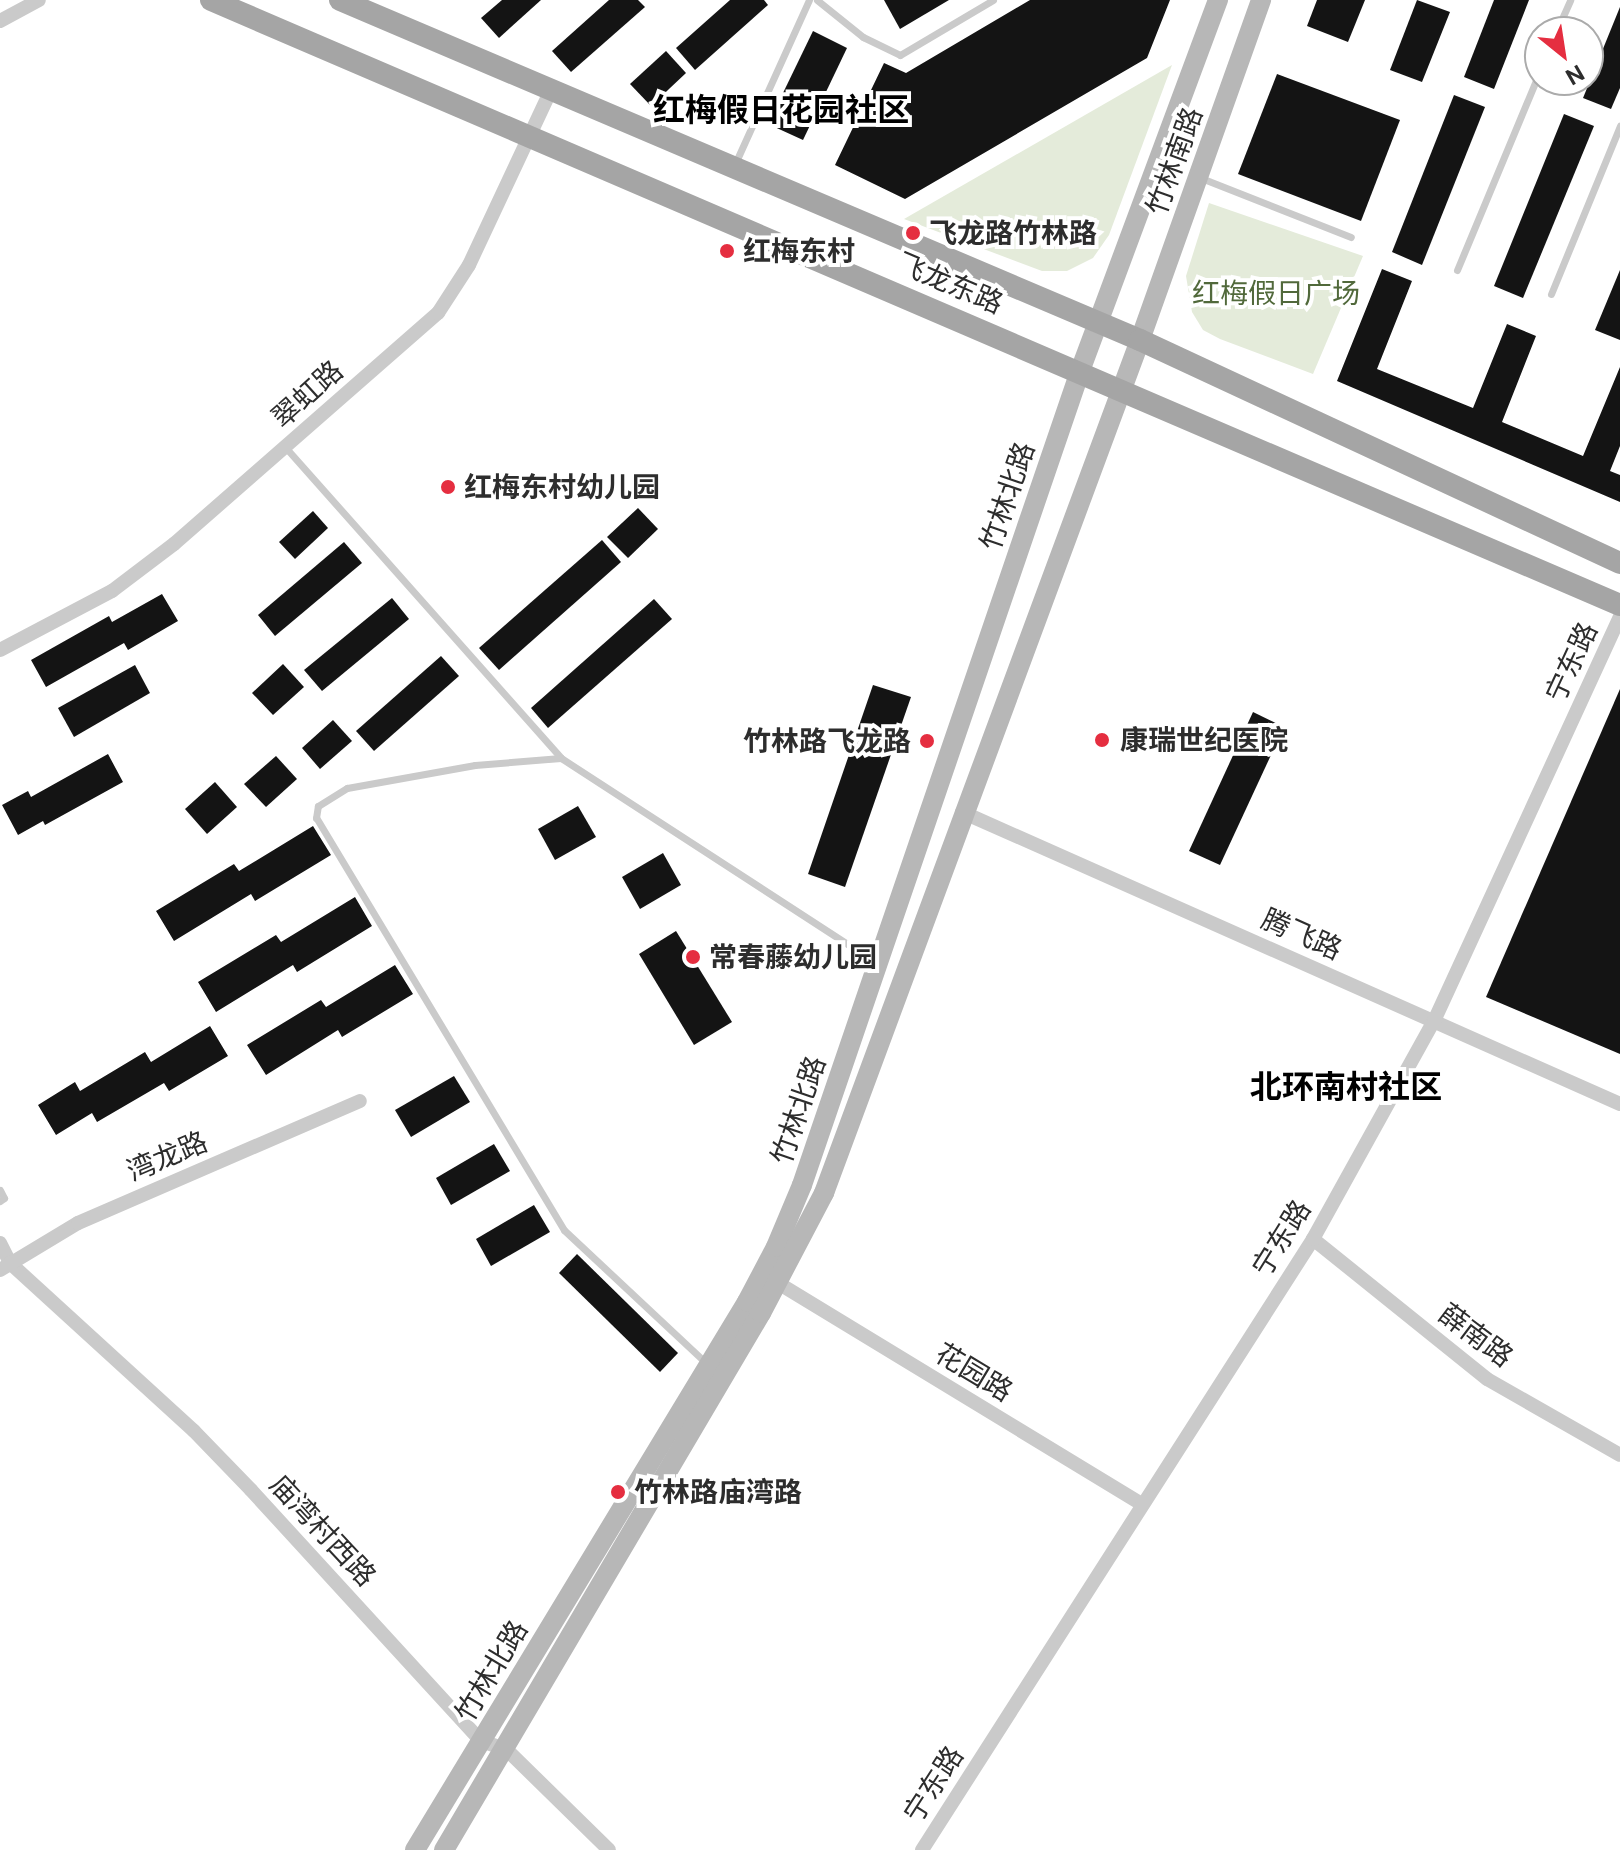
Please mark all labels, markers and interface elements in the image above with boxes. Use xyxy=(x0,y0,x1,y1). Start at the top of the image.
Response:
north arrow xyxy=(1524,16,1604,96)
text: N xyxy=(1561,59,1589,91)
district label: 红梅假日花园社区 xyxy=(653,91,909,129)
street label: 竹林南路 xyxy=(1139,103,1209,219)
place label: 飞龙路竹林路 xyxy=(929,216,1097,250)
marker: 飞龙路竹林路 xyxy=(904,224,922,242)
place label: 红梅东村 xyxy=(743,234,855,268)
marker: 红梅东村 xyxy=(718,242,736,260)
street label: 飞龙东路 xyxy=(892,246,1008,320)
park label: 红梅假日广场 xyxy=(1192,276,1360,310)
street label: 翠虹路 xyxy=(265,353,349,435)
street label: 竹林北路 xyxy=(973,438,1041,554)
place label: 红梅东村幼儿园 xyxy=(464,470,660,504)
marker: 红梅东村幼儿园 xyxy=(439,478,457,496)
street label: 宁东路 xyxy=(1538,617,1604,707)
place label: 康瑞世纪医院 xyxy=(1120,723,1288,757)
place label: 竹林路飞龙路 xyxy=(743,724,911,758)
marker: 康瑞世纪医院 xyxy=(1091,729,1113,751)
marker: 竹林路飞龙路 xyxy=(918,732,936,750)
street label: 腾飞路 xyxy=(1257,902,1347,966)
place label: 常春藤幼儿园 xyxy=(709,940,877,974)
marker: 常春藤幼儿园 xyxy=(684,948,702,966)
street label: 竹林北路 xyxy=(764,1052,832,1168)
district label: 北环南村社区 xyxy=(1250,1068,1442,1106)
street label: 湾龙路 xyxy=(122,1124,212,1188)
street label: 宁东路 xyxy=(1244,1193,1318,1283)
street label: 薛南路 xyxy=(1432,1296,1520,1374)
street label: 花园路 xyxy=(929,1336,1019,1408)
street label: 庙湾村西路 xyxy=(263,1467,383,1593)
place label: 竹林路庙湾路 xyxy=(634,1475,802,1509)
marker: 竹林路庙湾路 xyxy=(609,1483,627,1501)
street label: 竹林北路 xyxy=(448,1614,534,1728)
street label: 宁东路 xyxy=(896,1740,970,1828)

